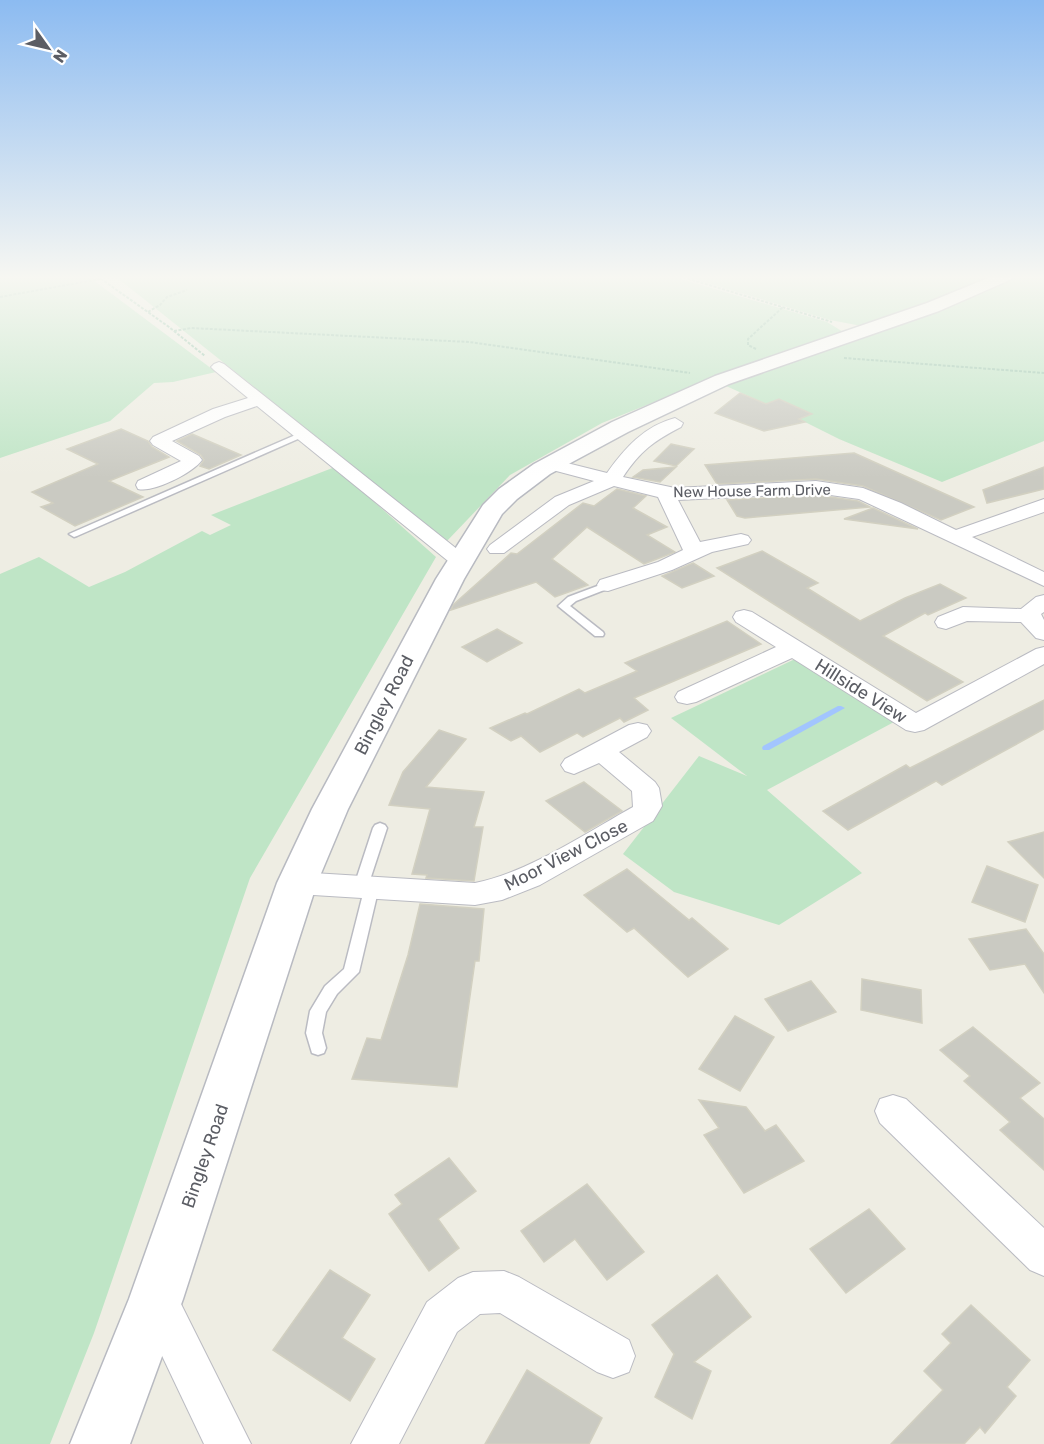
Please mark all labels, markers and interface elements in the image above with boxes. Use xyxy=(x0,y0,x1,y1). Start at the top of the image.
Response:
north arrow xyxy=(18,18,78,78)
text: N xyxy=(49,46,71,66)
street label: New House Farm Drive xyxy=(673,481,831,501)
street label: Bingley Road xyxy=(350,652,418,758)
street label: Hillside View xyxy=(811,654,911,728)
street label: Moor View Close xyxy=(501,814,631,896)
street label: Bingley Road xyxy=(177,1101,233,1211)

